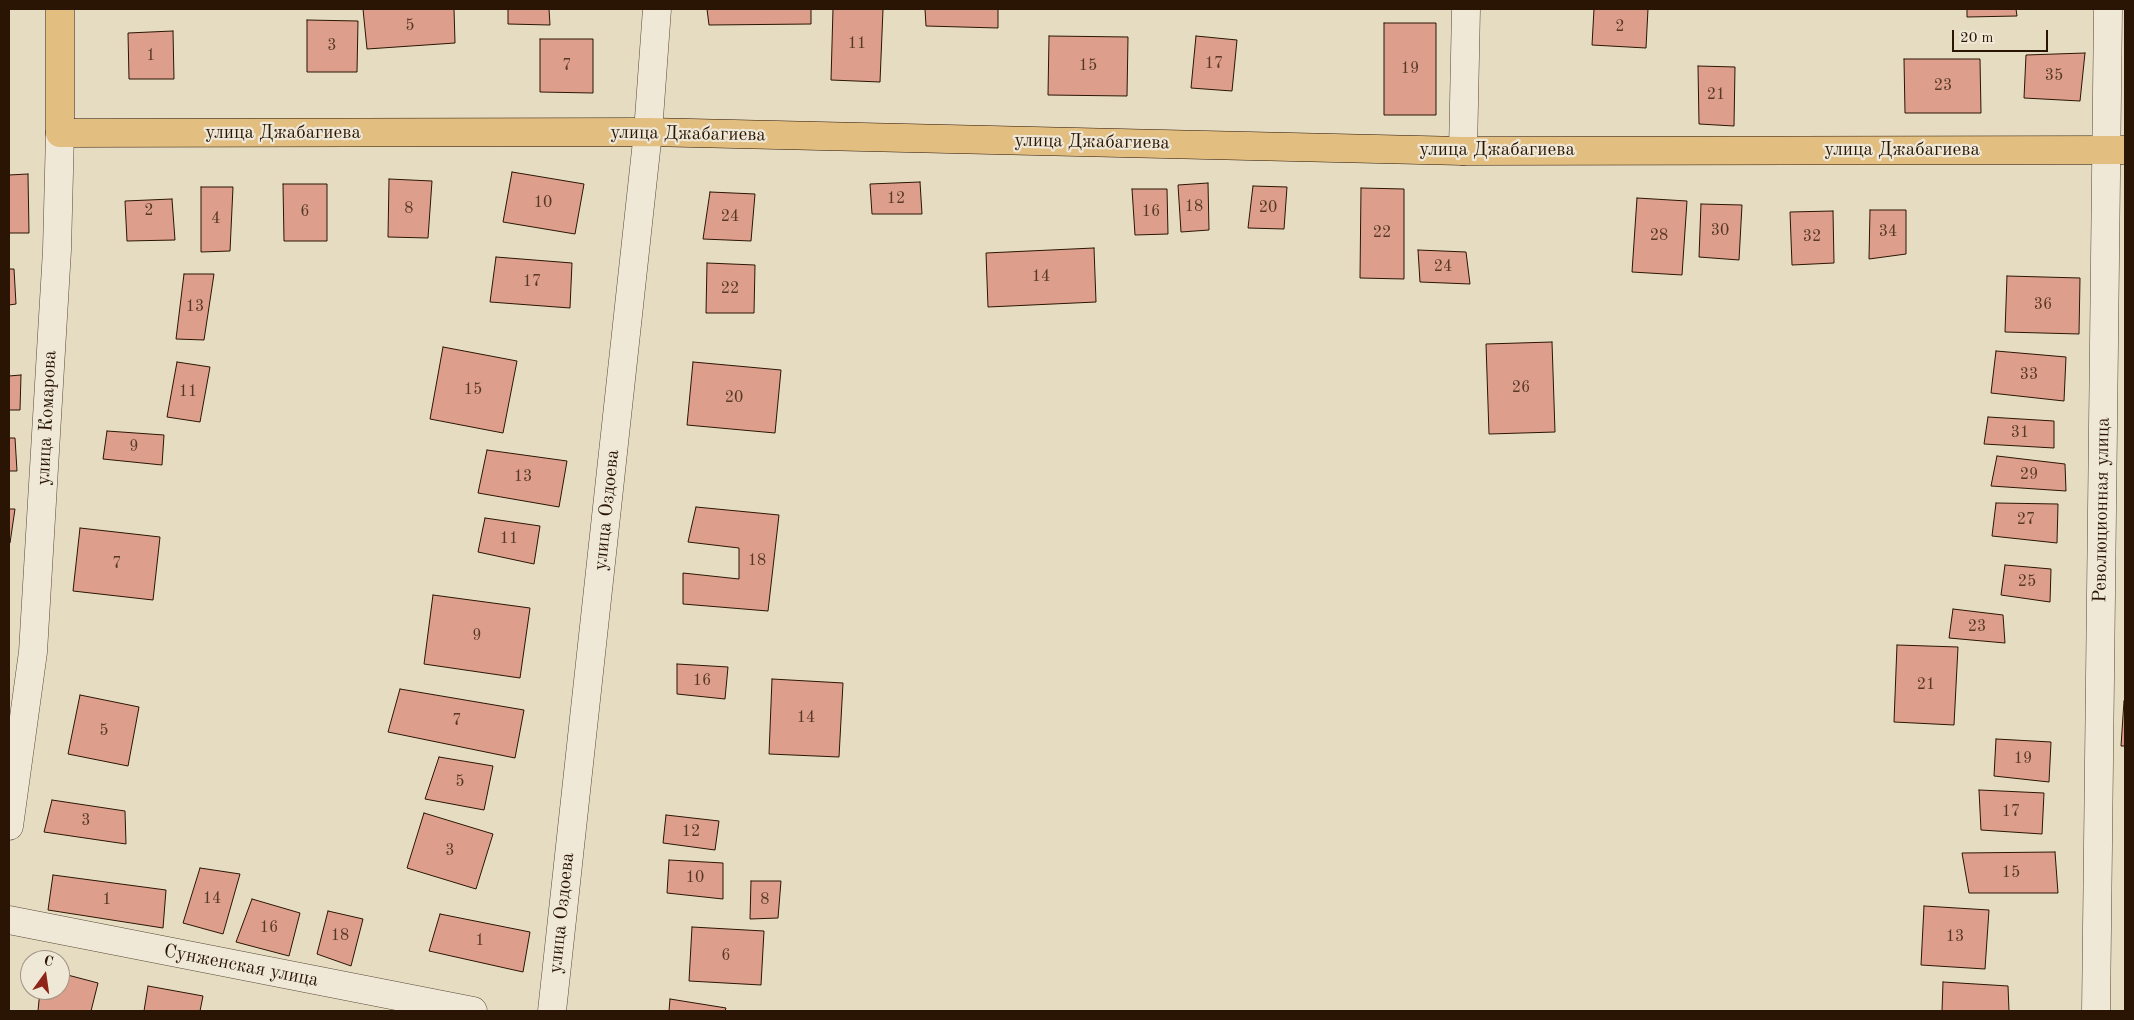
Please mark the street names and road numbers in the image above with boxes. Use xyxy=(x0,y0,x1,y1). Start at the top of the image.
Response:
street label: улица Джабагиева xyxy=(610,121,766,147)
street label: улица Джабагиева xyxy=(205,122,361,144)
street label: улица Джабагиева xyxy=(1014,129,1170,155)
street label: улица Джабагиева xyxy=(1419,139,1575,161)
street label: улица Джабагиева xyxy=(1824,139,1980,161)
street label: улица Комарова xyxy=(32,350,62,486)
street label: Революционная улица xyxy=(2089,417,2115,603)
street label: улица Оздоева xyxy=(589,448,625,572)
street label: улица Оздоева xyxy=(544,851,580,975)
street label: Сунженская улица xyxy=(162,940,320,992)

